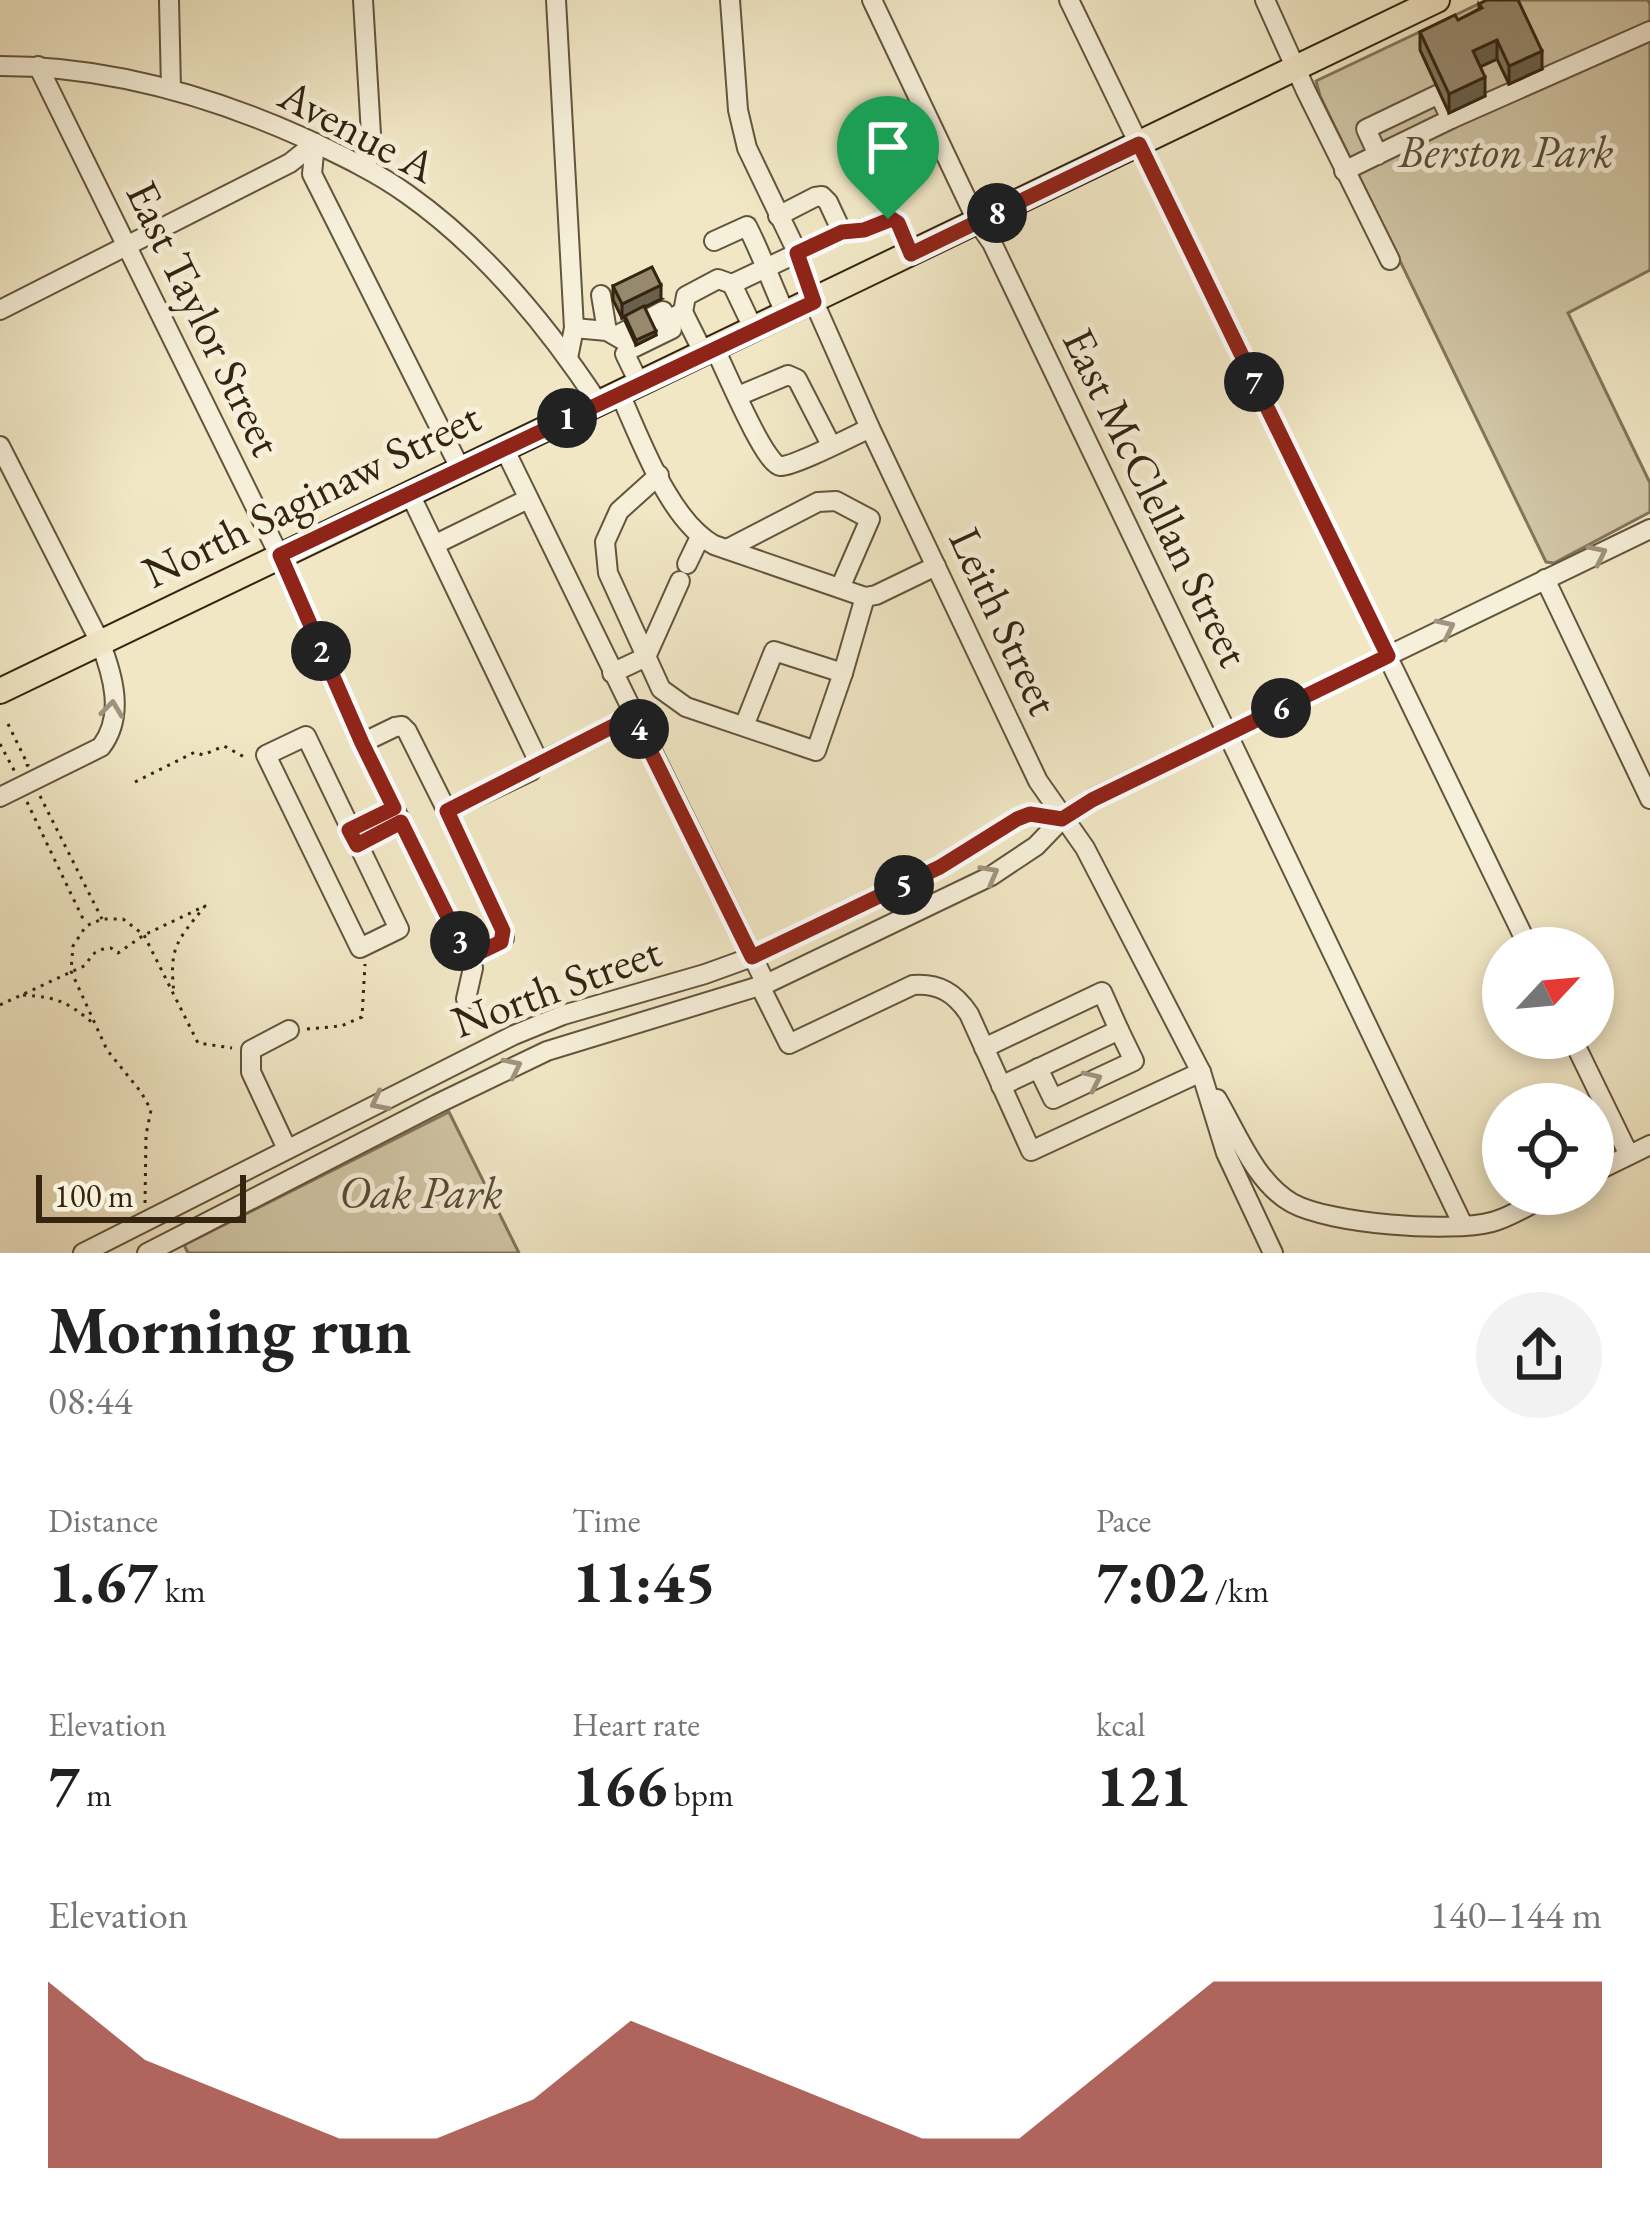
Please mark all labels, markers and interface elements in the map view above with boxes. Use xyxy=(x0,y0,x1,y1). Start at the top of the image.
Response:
street label: Avenue A xyxy=(269,64,447,196)
pin xyxy=(837,96,939,219)
icon: arrive xyxy=(855,114,921,180)
park label: Berston Park xyxy=(1397,122,1614,180)
street label: East Taylor Street xyxy=(114,171,296,465)
pin: 8 xyxy=(967,183,1027,243)
text: 8 xyxy=(988,191,1006,234)
street label: East McClellan Street xyxy=(1050,318,1264,676)
pin: 7 xyxy=(1224,352,1284,412)
text: 7 xyxy=(1245,360,1263,403)
street label: North Saginaw Street xyxy=(133,387,489,601)
pin: 1 xyxy=(537,388,597,448)
text: 1 xyxy=(558,396,576,439)
street label: Leith Street xyxy=(936,518,1074,724)
one-way arrow xyxy=(1586,545,1607,568)
one-way arrow xyxy=(1433,619,1455,642)
pin: 2 xyxy=(291,621,351,681)
text: 2 xyxy=(312,629,330,672)
pin: 6 xyxy=(1251,678,1311,738)
text: 6 xyxy=(1272,686,1290,729)
one-way arrow xyxy=(99,699,125,719)
pin: 4 xyxy=(609,699,669,759)
text: 4 xyxy=(630,707,648,750)
pin: 5 xyxy=(874,855,934,915)
text: 5 xyxy=(895,863,913,906)
one-way arrow xyxy=(977,865,999,888)
pin: 3 xyxy=(430,911,490,971)
text: 3 xyxy=(451,919,469,962)
street label: North Street xyxy=(444,921,668,1051)
north arrow xyxy=(1482,927,1614,1059)
map controls xyxy=(1482,927,1614,1215)
one-way arrow xyxy=(501,1058,522,1081)
one-way arrow xyxy=(1081,1071,1102,1094)
button: locate xyxy=(1482,1083,1614,1215)
one-way arrow xyxy=(369,1087,391,1110)
park label: Oak Park xyxy=(339,1163,503,1221)
scale bar xyxy=(36,1169,246,1222)
text: 100 m xyxy=(54,1174,134,1217)
text: Morning run xyxy=(48,1287,412,1373)
button: share xyxy=(1476,1292,1602,1418)
text: 08:44 xyxy=(48,1375,133,1426)
text: Distance xyxy=(48,1499,158,1542)
text: Time xyxy=(572,1499,641,1542)
text: Pace xyxy=(1096,1499,1151,1542)
text: 1.67 xyxy=(48,1542,158,1620)
text: 11:45 xyxy=(572,1542,716,1620)
text: 7:02 xyxy=(1096,1542,1208,1620)
text: km xyxy=(158,1569,206,1612)
text: /km xyxy=(1208,1569,1269,1612)
text: Elevation xyxy=(48,1703,167,1746)
text: Heart rate xyxy=(572,1703,700,1746)
text: kcal xyxy=(1096,1703,1146,1746)
text: 7 xyxy=(48,1746,80,1824)
text: 166 xyxy=(572,1746,667,1824)
text: 121 xyxy=(1096,1746,1191,1824)
text: m xyxy=(80,1773,112,1816)
text: bpm xyxy=(667,1773,734,1816)
text: Elevation xyxy=(48,1889,188,1940)
text: 140–144 m xyxy=(1430,1889,1602,1940)

